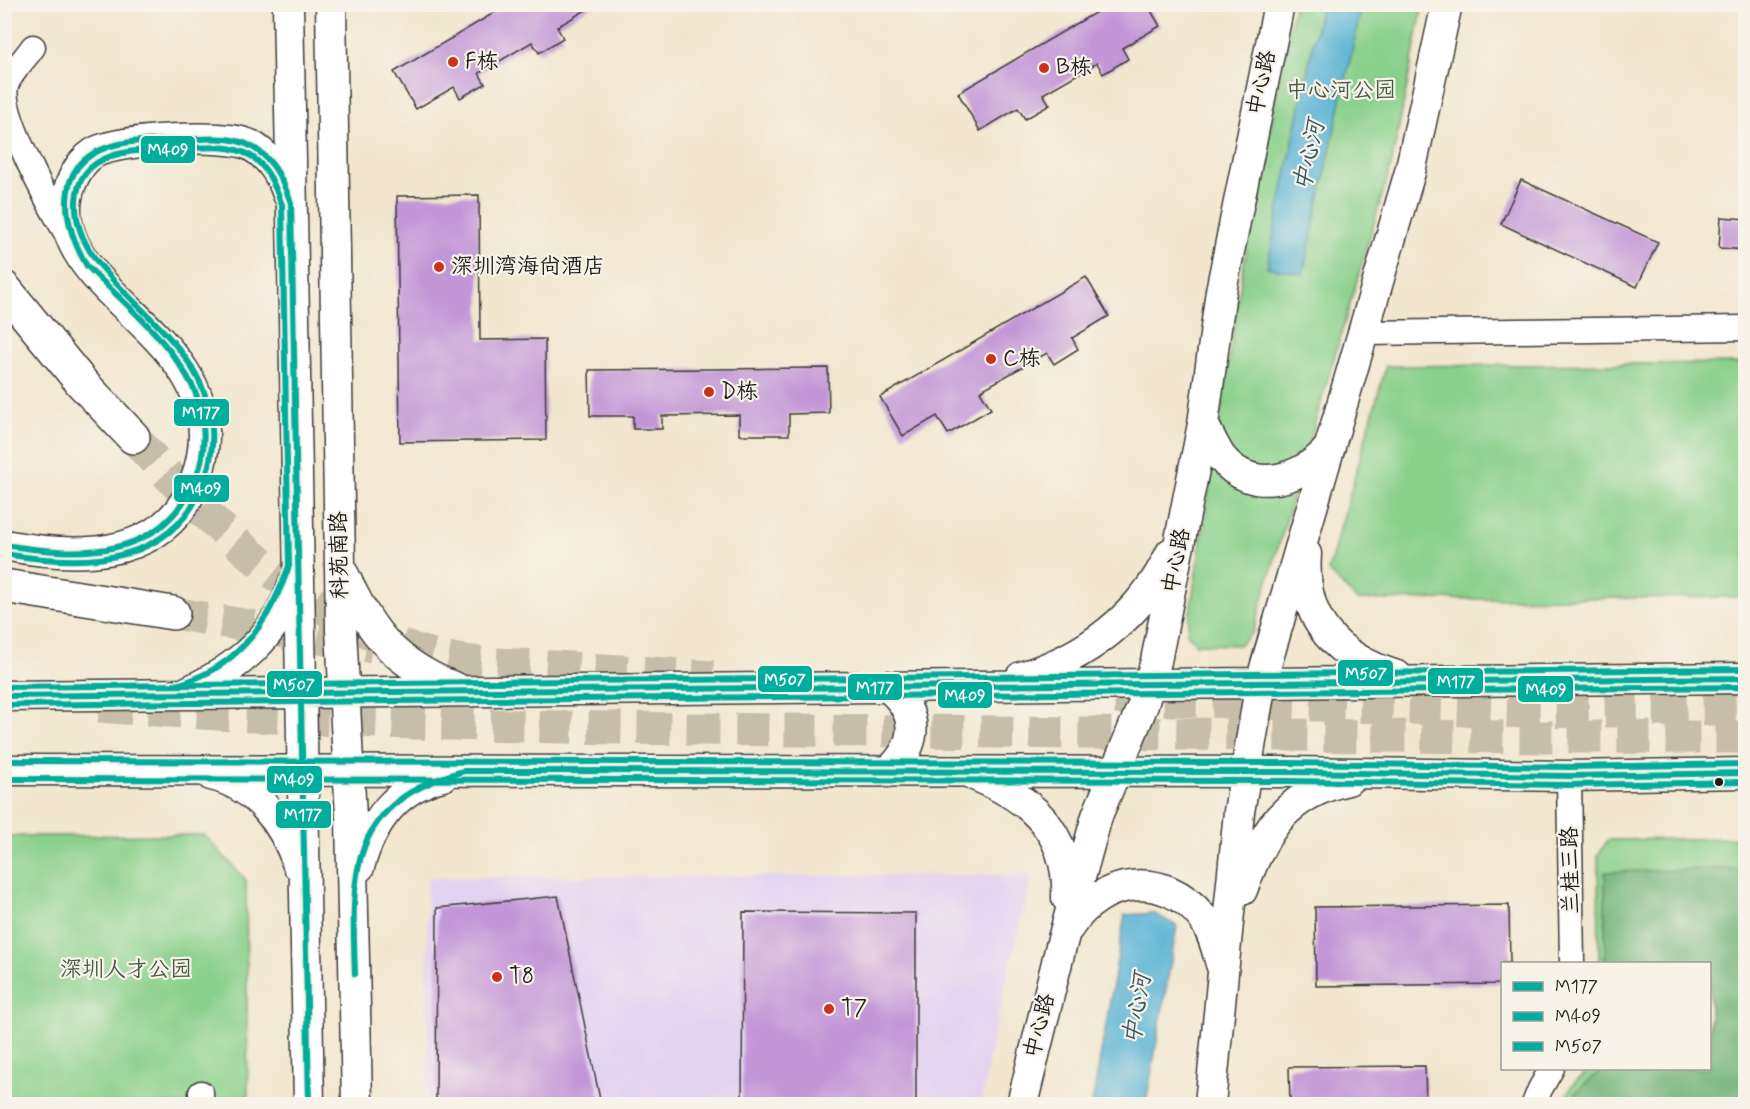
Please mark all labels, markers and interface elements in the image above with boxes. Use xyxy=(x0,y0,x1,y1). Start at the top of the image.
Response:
place label: F栋 xyxy=(465,48,499,76)
street label: 中心路 xyxy=(1241,48,1283,118)
place label: B栋 xyxy=(1056,54,1092,82)
marker: F栋 xyxy=(446,55,460,69)
marker: B栋 xyxy=(1037,61,1051,75)
park label: 中心河公园 xyxy=(1286,77,1396,105)
water label: 中心河 xyxy=(1287,114,1333,194)
line badge: M409 xyxy=(140,135,196,164)
text: M409 xyxy=(148,140,188,161)
place label: 深圳湾海尚酒店 xyxy=(451,253,605,281)
marker: 深圳湾海尚酒店 xyxy=(432,260,446,274)
place label: C栋 xyxy=(1003,345,1041,373)
marker: C栋 xyxy=(984,352,998,366)
place label: D栋 xyxy=(721,378,758,406)
marker: D栋 xyxy=(702,385,716,399)
line badge: M177 xyxy=(173,398,230,427)
text: M177 xyxy=(182,403,220,424)
line badge: M409 xyxy=(173,474,230,503)
text: M409 xyxy=(181,479,221,500)
street label: 科苑南路 xyxy=(325,511,355,599)
street label: 中心路 xyxy=(1157,526,1197,596)
line badge: M507 xyxy=(1337,659,1394,687)
text: M507 xyxy=(1345,664,1387,685)
line badge: M507 xyxy=(757,665,813,693)
line badge: M177 xyxy=(1427,667,1484,695)
line badge: M507 xyxy=(266,670,323,698)
text: M507 xyxy=(764,670,806,691)
text: M177 xyxy=(1437,672,1475,693)
line badge: M177 xyxy=(847,673,903,701)
text: M507 xyxy=(273,675,315,696)
line badge: M409 xyxy=(1517,675,1574,703)
text: M177 xyxy=(856,678,894,699)
text: M409 xyxy=(1526,680,1566,701)
line badge: M409 xyxy=(937,681,993,709)
text: M409 xyxy=(945,686,985,707)
line badge: M409 xyxy=(266,765,323,794)
text: M409 xyxy=(274,770,314,791)
unlabelled marker xyxy=(1713,776,1725,788)
line badge: M177 xyxy=(275,800,332,829)
text: M177 xyxy=(284,805,322,826)
street label: 兰桂三路 xyxy=(1556,826,1586,914)
park label: 深圳人才公园 xyxy=(60,956,192,984)
legend xyxy=(1501,962,1711,1070)
place label: T8 xyxy=(509,963,534,991)
water label: 中心河 xyxy=(1117,967,1160,1047)
marker: T8 xyxy=(490,970,504,984)
text: M177 xyxy=(1555,975,1598,999)
street label: 中心路 xyxy=(1018,991,1062,1061)
place label: T7 xyxy=(841,995,867,1023)
marker: T7 xyxy=(822,1002,836,1016)
text: M409 xyxy=(1555,1005,1601,1029)
text: M507 xyxy=(1555,1035,1602,1059)

